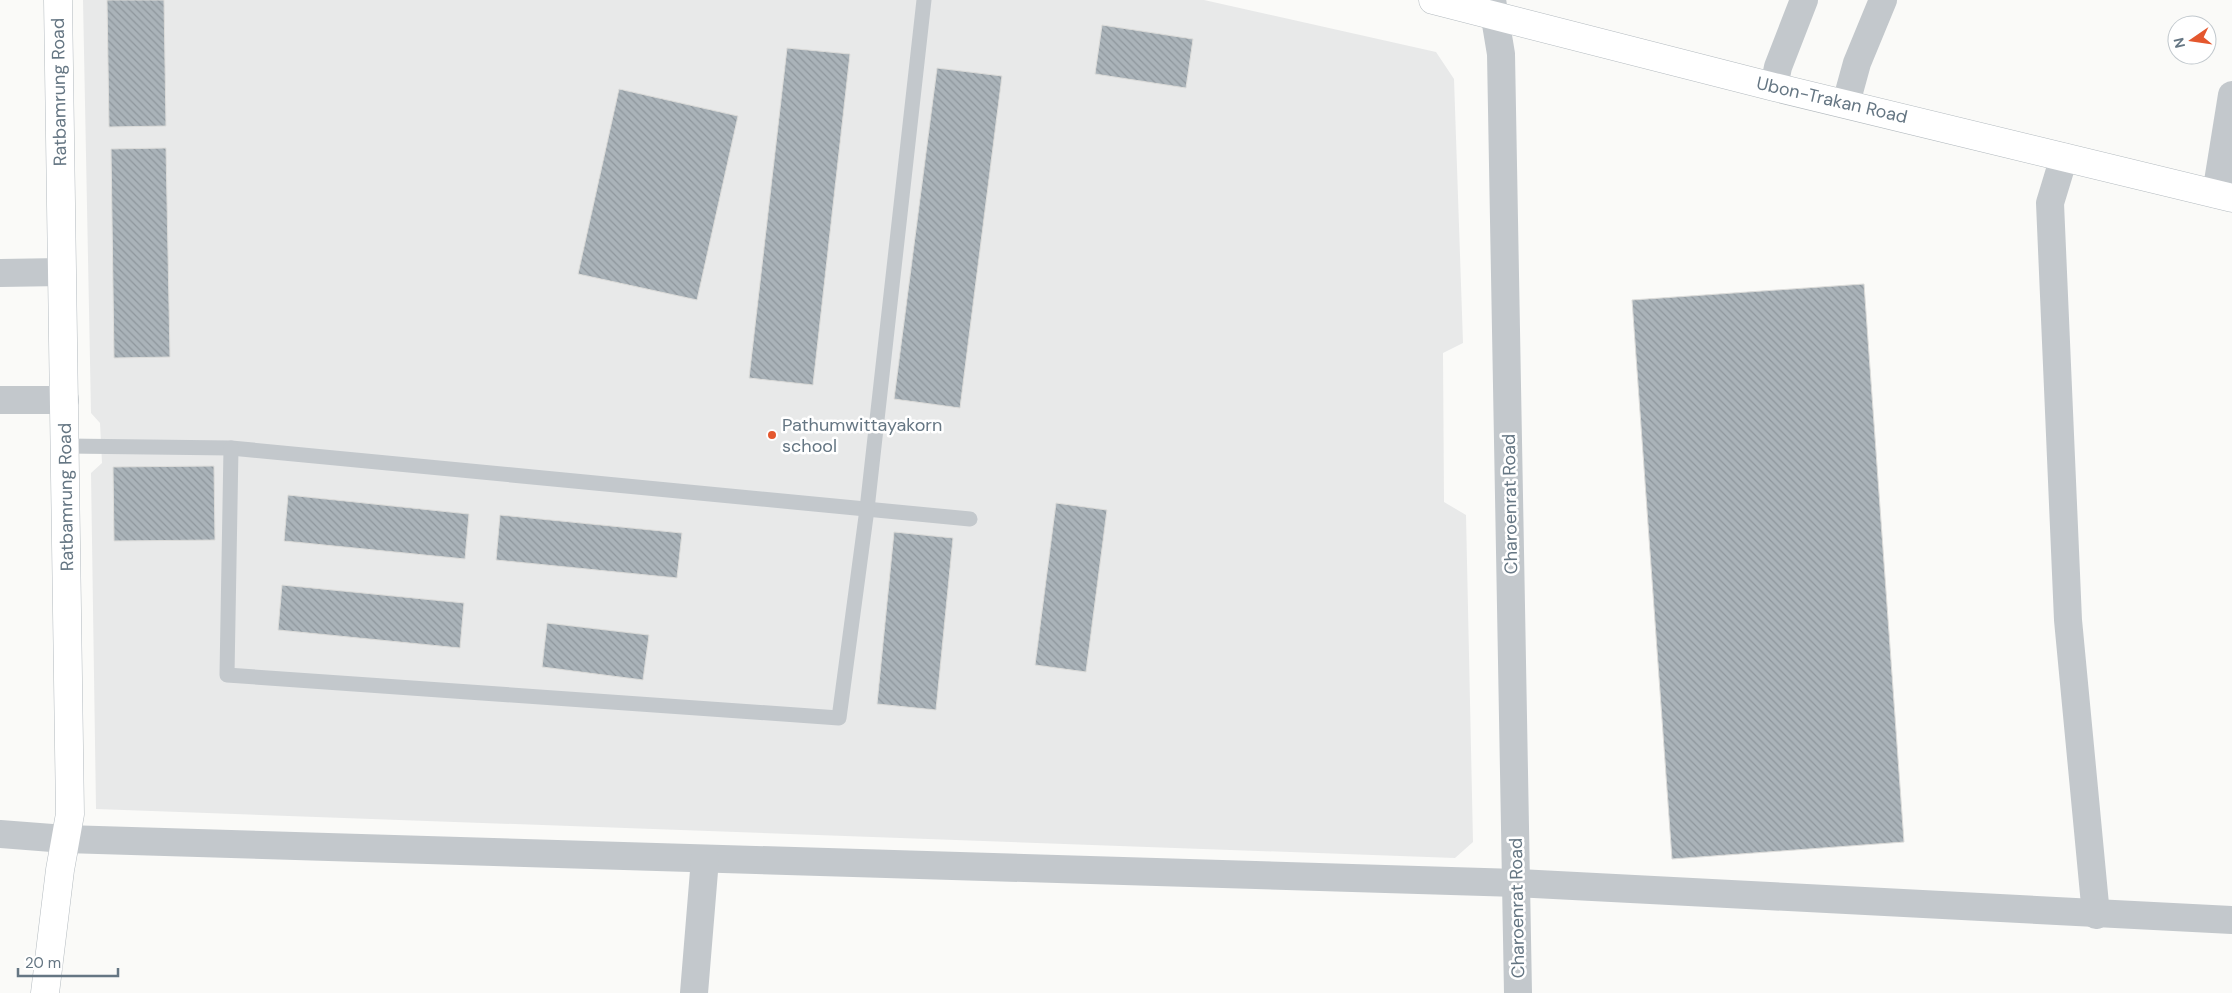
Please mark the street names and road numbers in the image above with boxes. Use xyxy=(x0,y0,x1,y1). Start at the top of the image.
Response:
street label: Ratbamrung Road xyxy=(46,18,72,166)
street label: Ubon-Trakan Road xyxy=(1754,71,1910,129)
street label: Ratbamrung Road xyxy=(53,423,79,571)
street label: Charoenrat Road xyxy=(1497,434,1523,574)
street label: Charoenrat Road xyxy=(1504,838,1530,978)

